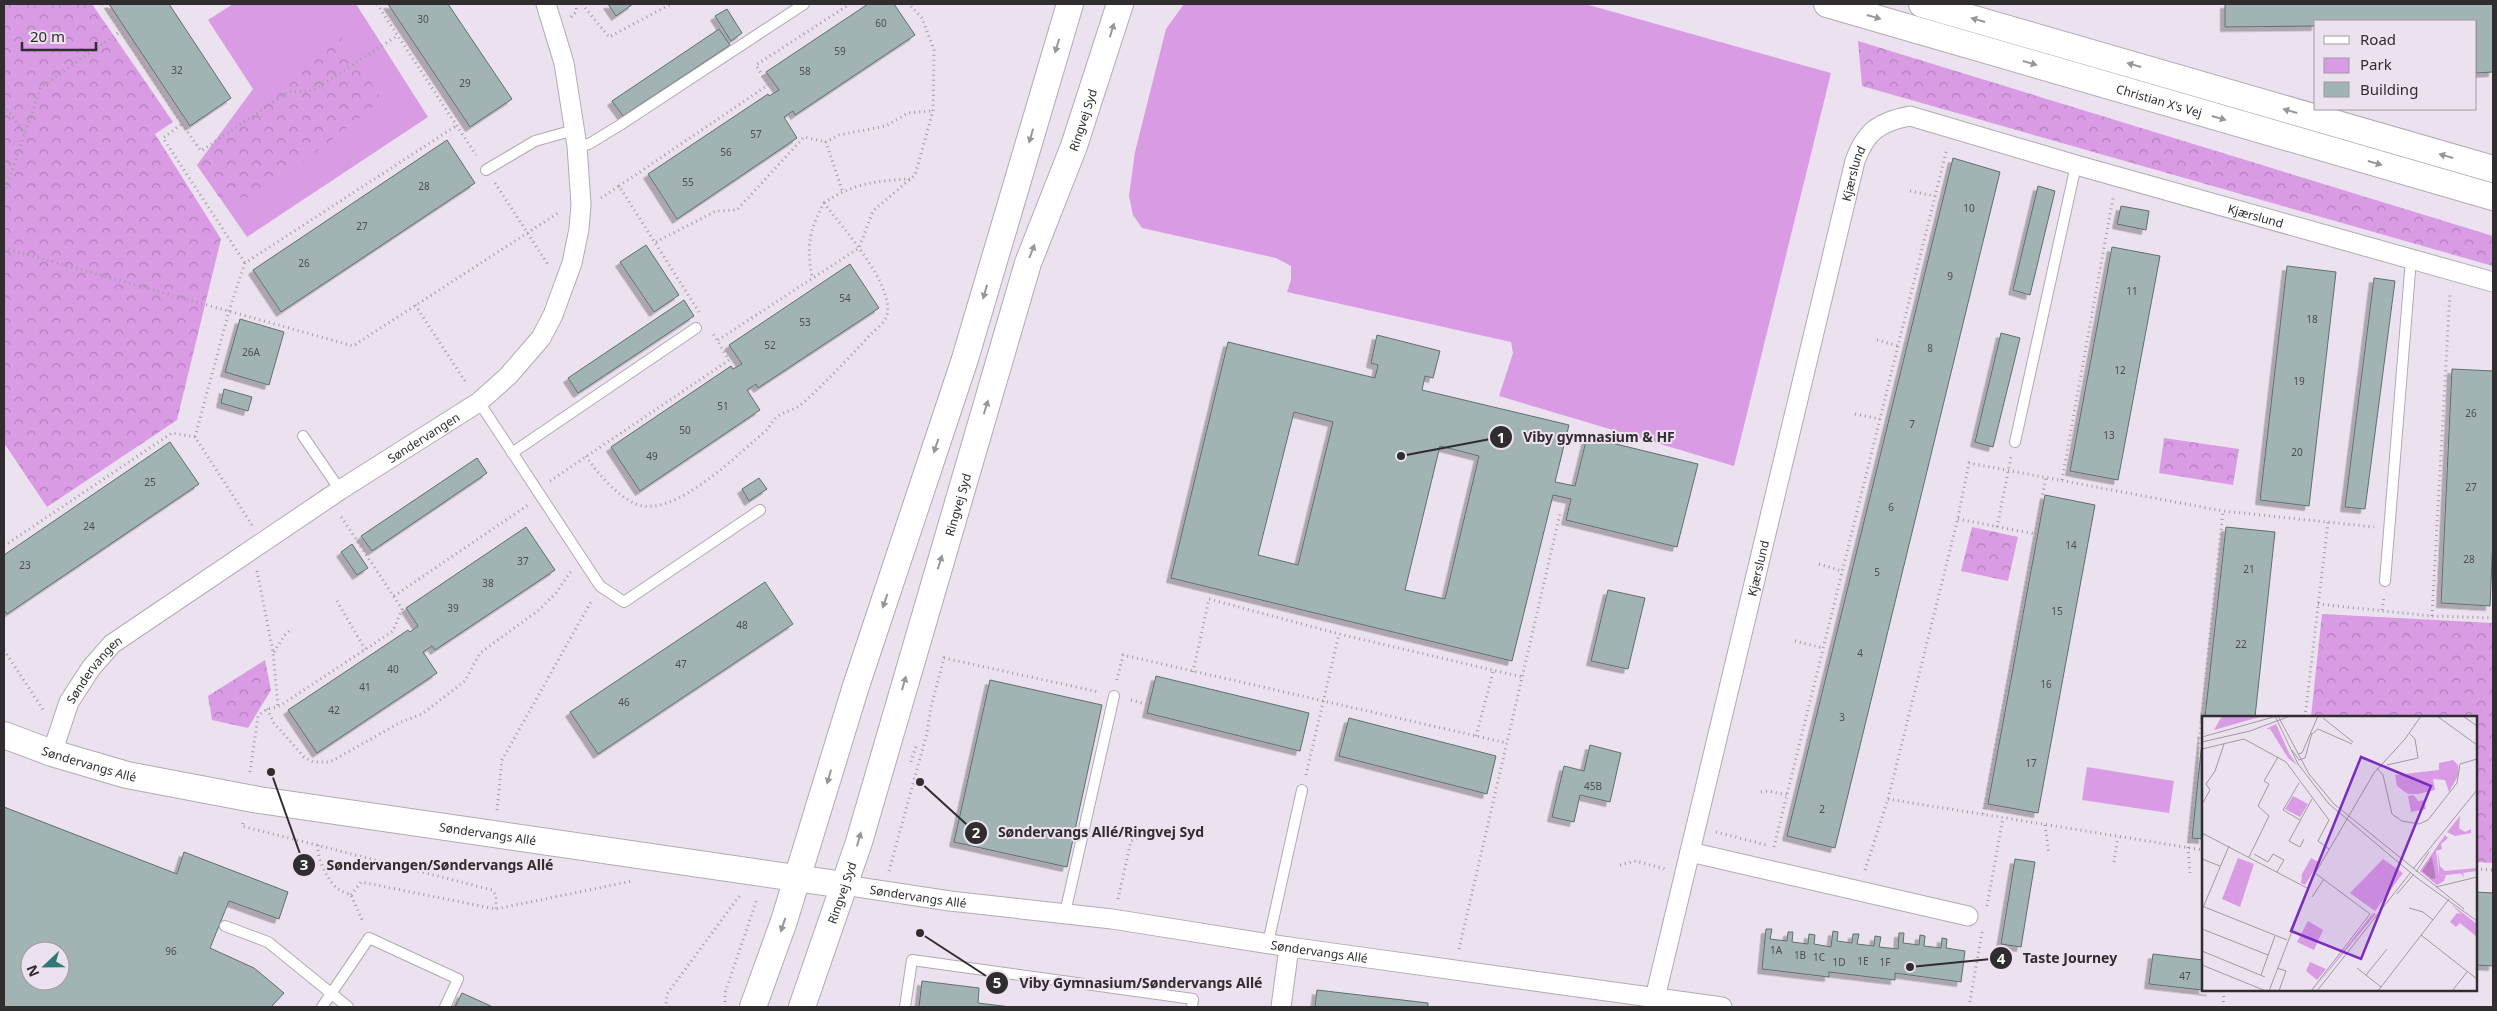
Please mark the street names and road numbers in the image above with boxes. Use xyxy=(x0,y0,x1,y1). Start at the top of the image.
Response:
street label: Christian X's Vej xyxy=(2114,80,2204,121)
street label: Ringvej Syd xyxy=(1064,86,1101,154)
street label: Kjærslund xyxy=(1837,143,1869,203)
street label: Kjærslund xyxy=(2226,200,2286,231)
street label: Søndervangen xyxy=(384,408,463,466)
street label: Ringvej Syd xyxy=(940,471,975,538)
street label: Kjærslund xyxy=(1743,538,1773,598)
street label: Søndervangen xyxy=(62,631,125,707)
street label: Søndervangs Allé xyxy=(40,742,138,785)
street label: Søndervangs Allé xyxy=(438,818,538,849)
street label: Ringvej Syd xyxy=(823,859,860,926)
street label: Søndervangs Allé xyxy=(869,881,968,911)
street label: Søndervangs Allé xyxy=(1270,936,1369,966)

